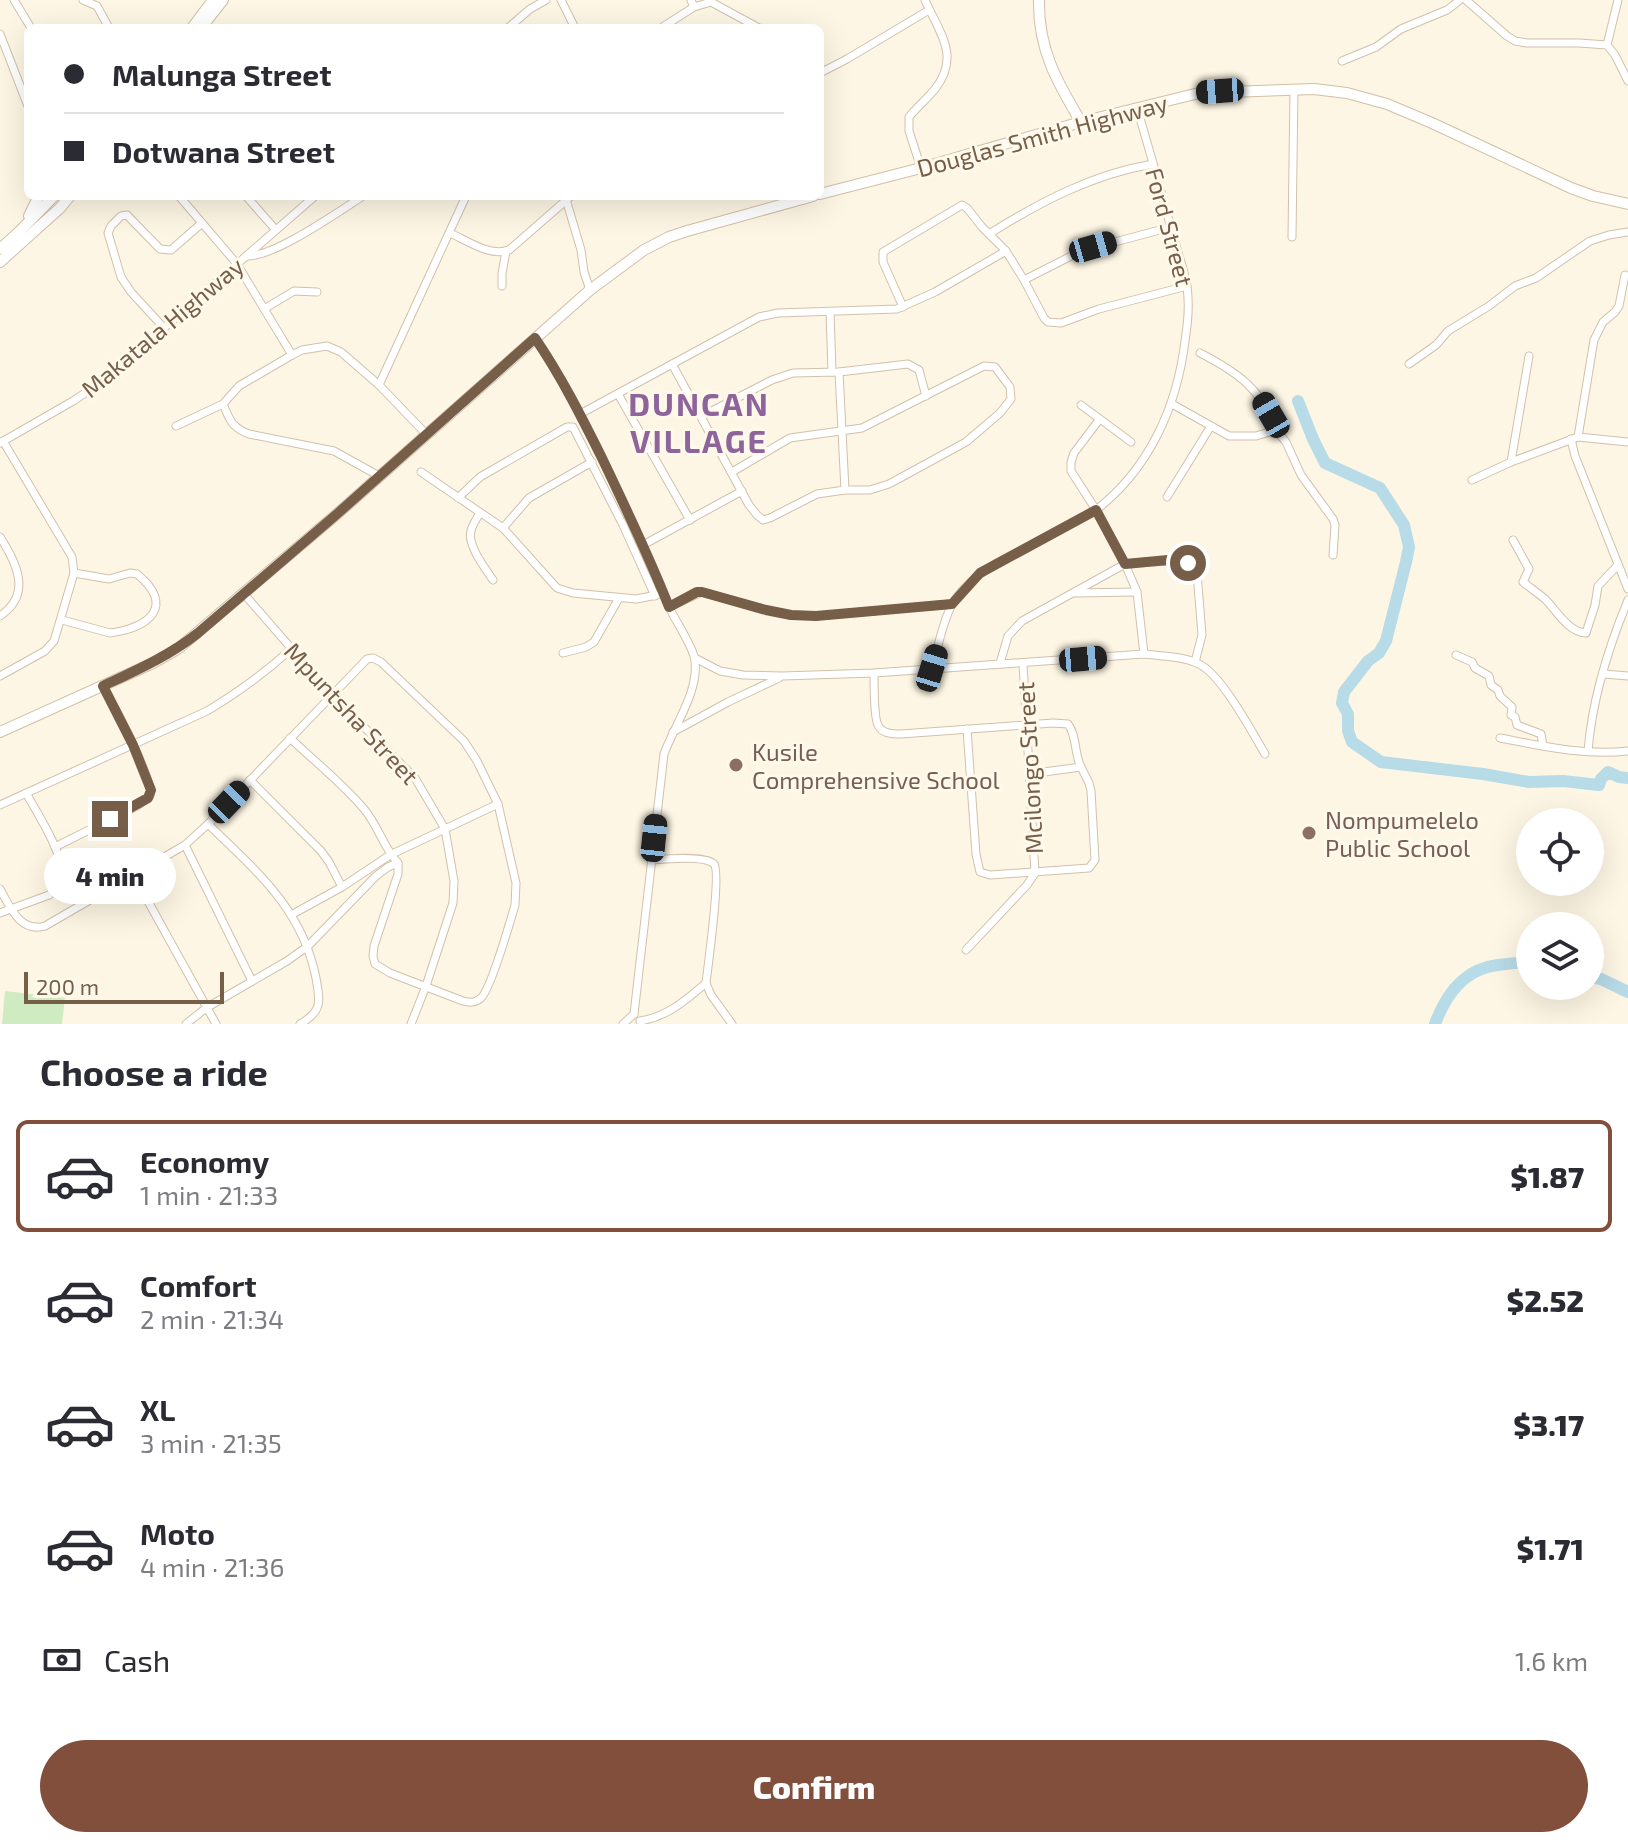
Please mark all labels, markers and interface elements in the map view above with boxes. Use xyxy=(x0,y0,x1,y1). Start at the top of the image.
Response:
text: Malunga Street xyxy=(112,56,332,92)
car xyxy=(1195,77,1245,105)
street label: Douglas Smith Highway xyxy=(914,87,1171,182)
text: Dotwana Street xyxy=(112,133,335,169)
street label: Ford Street xyxy=(1140,165,1200,289)
car xyxy=(1067,229,1119,265)
street label: Makatala Highway xyxy=(75,251,249,403)
district label: DUNCAN VILLAGE xyxy=(628,384,770,459)
car xyxy=(1249,388,1293,442)
route start xyxy=(1170,545,1206,581)
street label: Mpuntsha Street xyxy=(279,636,425,790)
car xyxy=(914,642,950,694)
car xyxy=(1058,645,1108,673)
street label: Mcilongo Street xyxy=(1010,681,1048,855)
place label: Kusile Comprehensive School xyxy=(752,737,1000,794)
marker: Kusile Comprehensive School xyxy=(727,756,745,774)
car xyxy=(204,776,254,828)
route end xyxy=(92,801,128,837)
place label: Nompumelelo Public School xyxy=(1325,805,1479,862)
map controls xyxy=(1516,808,1604,1000)
button: locate xyxy=(1516,808,1604,896)
car xyxy=(640,813,668,863)
marker: Nompumelelo Public School xyxy=(1300,824,1318,842)
callout: 4 min xyxy=(44,847,176,903)
text: 4 min xyxy=(76,860,144,891)
button: layers xyxy=(1516,912,1604,1000)
scale bar xyxy=(24,968,224,1004)
text: 200 m xyxy=(36,973,99,999)
text: Choose a ride xyxy=(40,1050,268,1093)
icon: car xyxy=(44,1140,116,1212)
text: Economy xyxy=(140,1143,269,1179)
text: $1.87 xyxy=(1510,1158,1584,1194)
text: 1 min · 21:33 xyxy=(140,1179,278,1210)
icon: car xyxy=(44,1264,116,1336)
text: Comfort xyxy=(140,1267,257,1303)
text: $2.52 xyxy=(1507,1282,1584,1318)
text: 2 min · 21:34 xyxy=(140,1303,284,1334)
icon: car xyxy=(44,1388,116,1460)
text: XL xyxy=(140,1391,175,1427)
text: $3.17 xyxy=(1513,1406,1584,1442)
text: 3 min · 21:35 xyxy=(140,1427,282,1458)
icon: car xyxy=(44,1512,116,1584)
text: Moto xyxy=(140,1515,215,1551)
text: $1.71 xyxy=(1517,1530,1584,1566)
text: 4 min · 21:36 xyxy=(140,1551,284,1582)
icon: cash xyxy=(40,1638,84,1682)
text: Cash xyxy=(104,1642,170,1678)
text: 1.6 km xyxy=(1515,1645,1588,1676)
button: Confirm xyxy=(40,1740,1588,1832)

